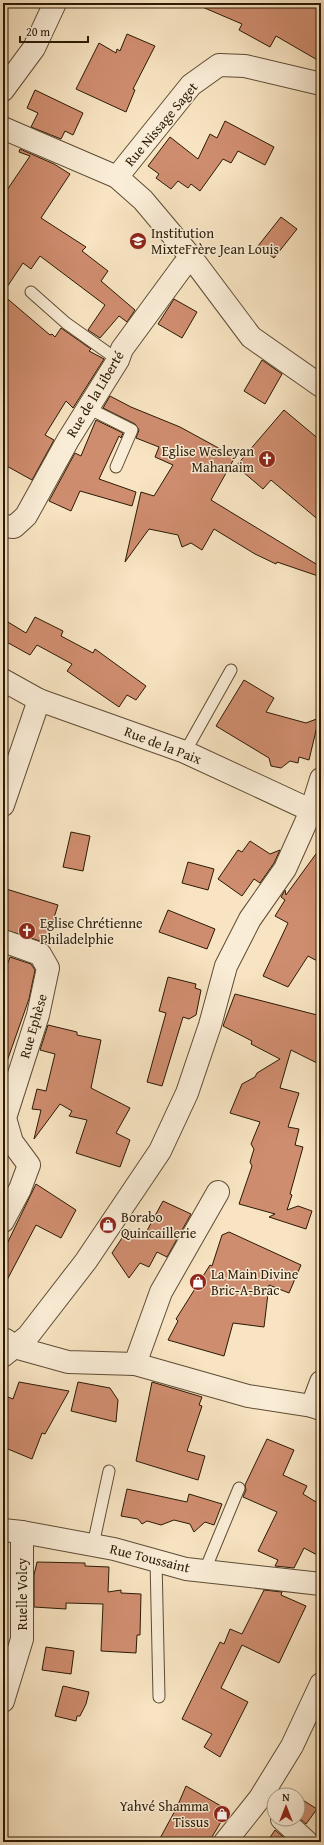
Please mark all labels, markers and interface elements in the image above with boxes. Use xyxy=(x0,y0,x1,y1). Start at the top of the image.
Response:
scale bar xyxy=(20,18,88,44)
text: 20 m xyxy=(26,23,50,40)
street label: Rue Nissage Saget xyxy=(120,77,202,171)
place label: Institution MixteFrère Jean Louis xyxy=(151,223,279,259)
school or university icon: Institution MixteFrère Jean Louis xyxy=(128,231,148,251)
street label: Rue de la Liberté xyxy=(61,347,129,441)
place label: Eglise Wesleyan Mahanaim xyxy=(162,441,255,477)
church icon: Eglise Wesleyan Mahanaim xyxy=(257,449,277,469)
street label: Rue de la Paix xyxy=(121,721,205,769)
place label: Eglise Chrétienne Philadelphie xyxy=(40,913,143,949)
church icon: Eglise Chrétienne Philadelphie xyxy=(17,921,37,941)
street label: Rue Ephèse xyxy=(14,991,52,1061)
place label: Borabo Quincaillerie xyxy=(121,1207,197,1243)
shop icon: Borabo Quincaillerie xyxy=(98,1215,118,1235)
place label: La Main Divine Bric-A-Brac xyxy=(211,1264,299,1300)
shop icon: La Main Divine Bric-A-Brac xyxy=(188,1272,208,1292)
street label: Rue Toussaint xyxy=(108,1538,192,1578)
street label: Ruelle Volcy xyxy=(12,1558,32,1630)
north arrow xyxy=(266,1787,306,1827)
text: N xyxy=(282,1789,290,1805)
place label: Yahvé Shamma Tissus xyxy=(120,1796,209,1832)
shop icon: Yahvé Shamma Tissus xyxy=(212,1804,232,1824)

